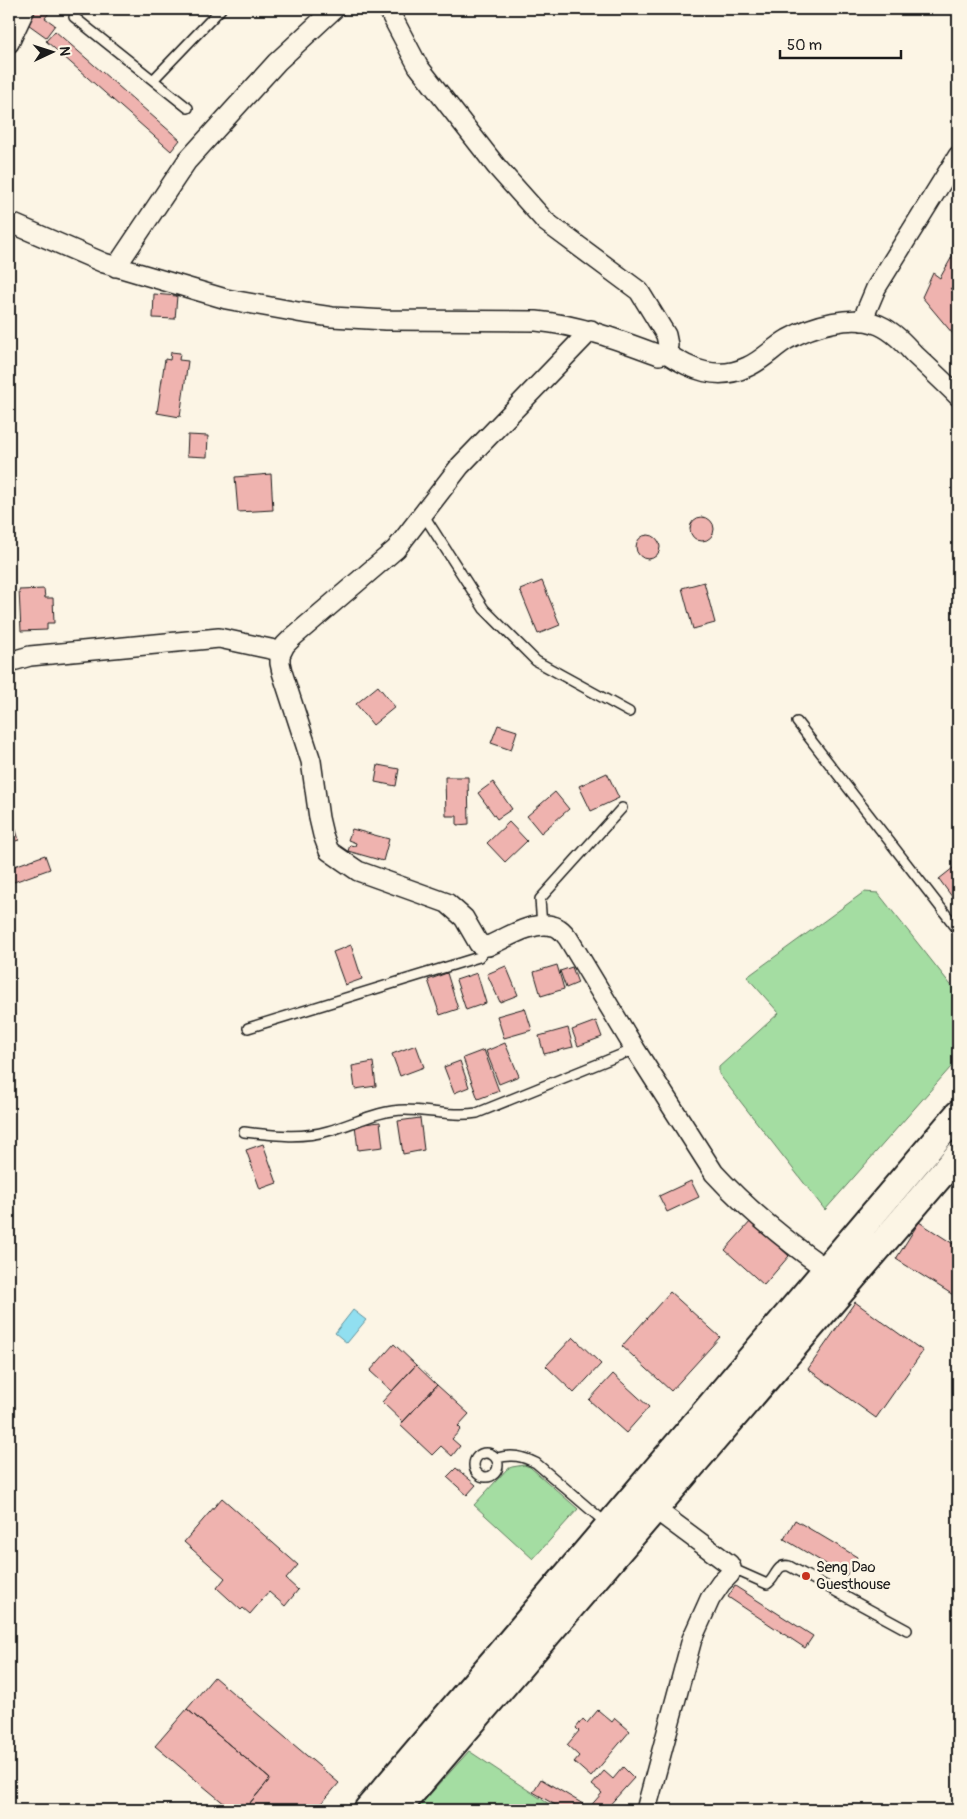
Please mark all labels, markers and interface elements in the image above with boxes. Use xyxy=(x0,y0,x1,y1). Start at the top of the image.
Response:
north arrow xyxy=(28,28,78,78)
scale bar xyxy=(780,28,901,60)
text: 50 m xyxy=(787,36,822,55)
text: N xyxy=(56,46,73,56)
place label: Seng Dao Guesthouse xyxy=(816,1558,891,1594)
marker: Seng Dao Guesthouse xyxy=(800,1570,812,1582)

